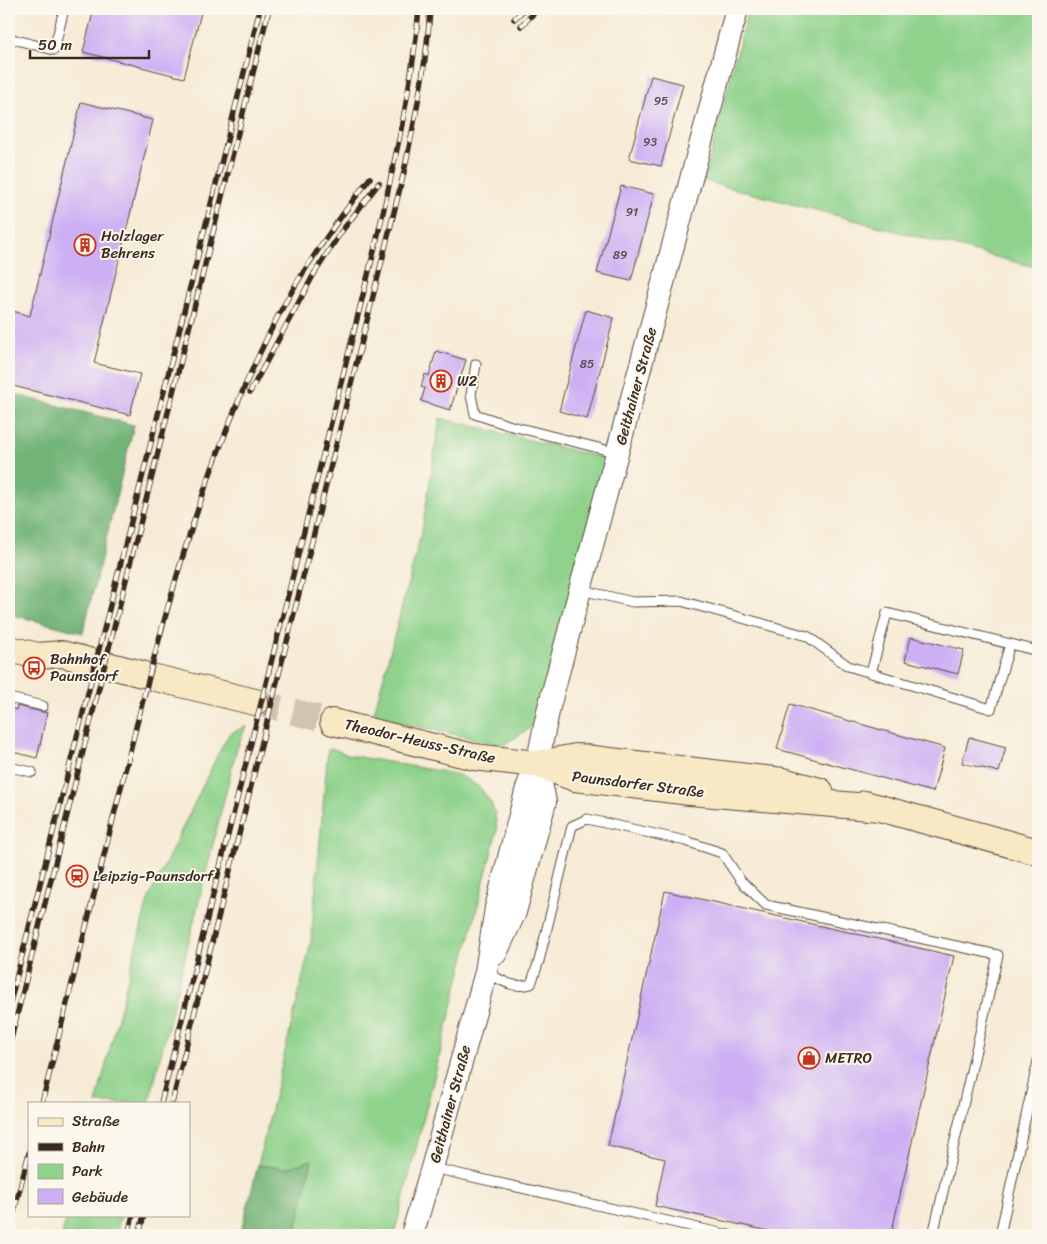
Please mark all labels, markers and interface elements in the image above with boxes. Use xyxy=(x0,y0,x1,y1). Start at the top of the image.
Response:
scale bar xyxy=(30,28,149,60)
text: 50 m xyxy=(38,32,73,58)
house number: 95 xyxy=(654,90,668,112)
house number: 93 xyxy=(643,131,657,153)
house number: 91 xyxy=(626,201,638,223)
place label: Holzlager Behrens xyxy=(101,223,164,266)
building icon: Holzlager Behrens xyxy=(73,233,97,257)
house number: 89 xyxy=(613,244,627,266)
street label: Geithainer Straße xyxy=(608,324,664,448)
house number: 85 xyxy=(580,353,594,375)
place label: W2 xyxy=(457,368,478,394)
building icon: W2 xyxy=(429,369,453,393)
place label: Bahnhof Paunsdorf xyxy=(50,646,119,689)
bus stop icon: Bahnhof Paunsdorf xyxy=(22,656,46,680)
street label: Theodor-Heuss-Straße xyxy=(342,711,498,771)
street label: Paunsdorfer Straße xyxy=(571,763,705,805)
place label: Leipzig-Paunsdorf xyxy=(93,863,215,889)
station icon: Leipzig-Paunsdorf xyxy=(65,864,89,888)
street label: Geithainer Straße xyxy=(422,1042,478,1166)
place label: METRO xyxy=(825,1045,872,1071)
shop icon: METRO xyxy=(797,1046,821,1070)
legend xyxy=(28,1102,190,1216)
text: Straße xyxy=(72,1108,120,1134)
text: Bahn xyxy=(72,1134,105,1160)
text: Park xyxy=(72,1158,103,1184)
text: Gebäude xyxy=(72,1184,128,1210)

